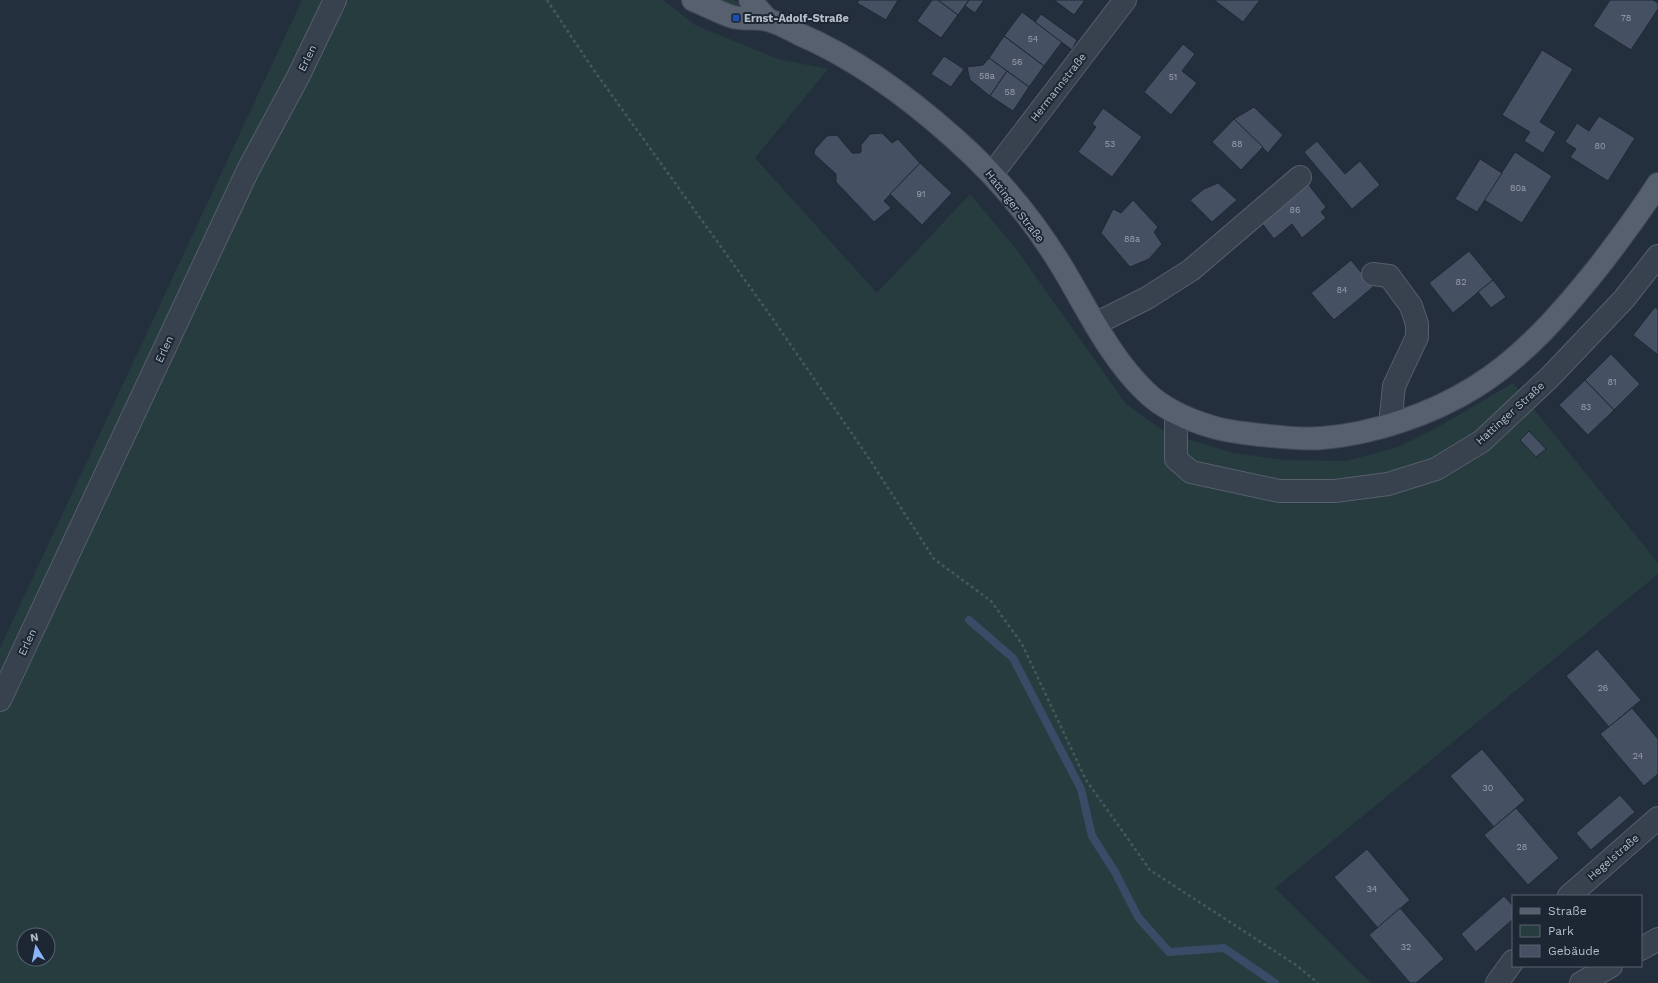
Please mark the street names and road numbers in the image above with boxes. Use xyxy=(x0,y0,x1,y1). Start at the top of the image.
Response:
street label: Erlen xyxy=(295,43,319,74)
street label: Hermannstraße xyxy=(1028,51,1089,124)
street label: Hattinger Straße xyxy=(982,168,1047,245)
street label: Erlen xyxy=(153,334,176,365)
street label: Hattinger Straße xyxy=(1473,379,1547,448)
street label: Erlen xyxy=(16,627,39,658)
street label: Hegelstraße xyxy=(1585,831,1642,883)

